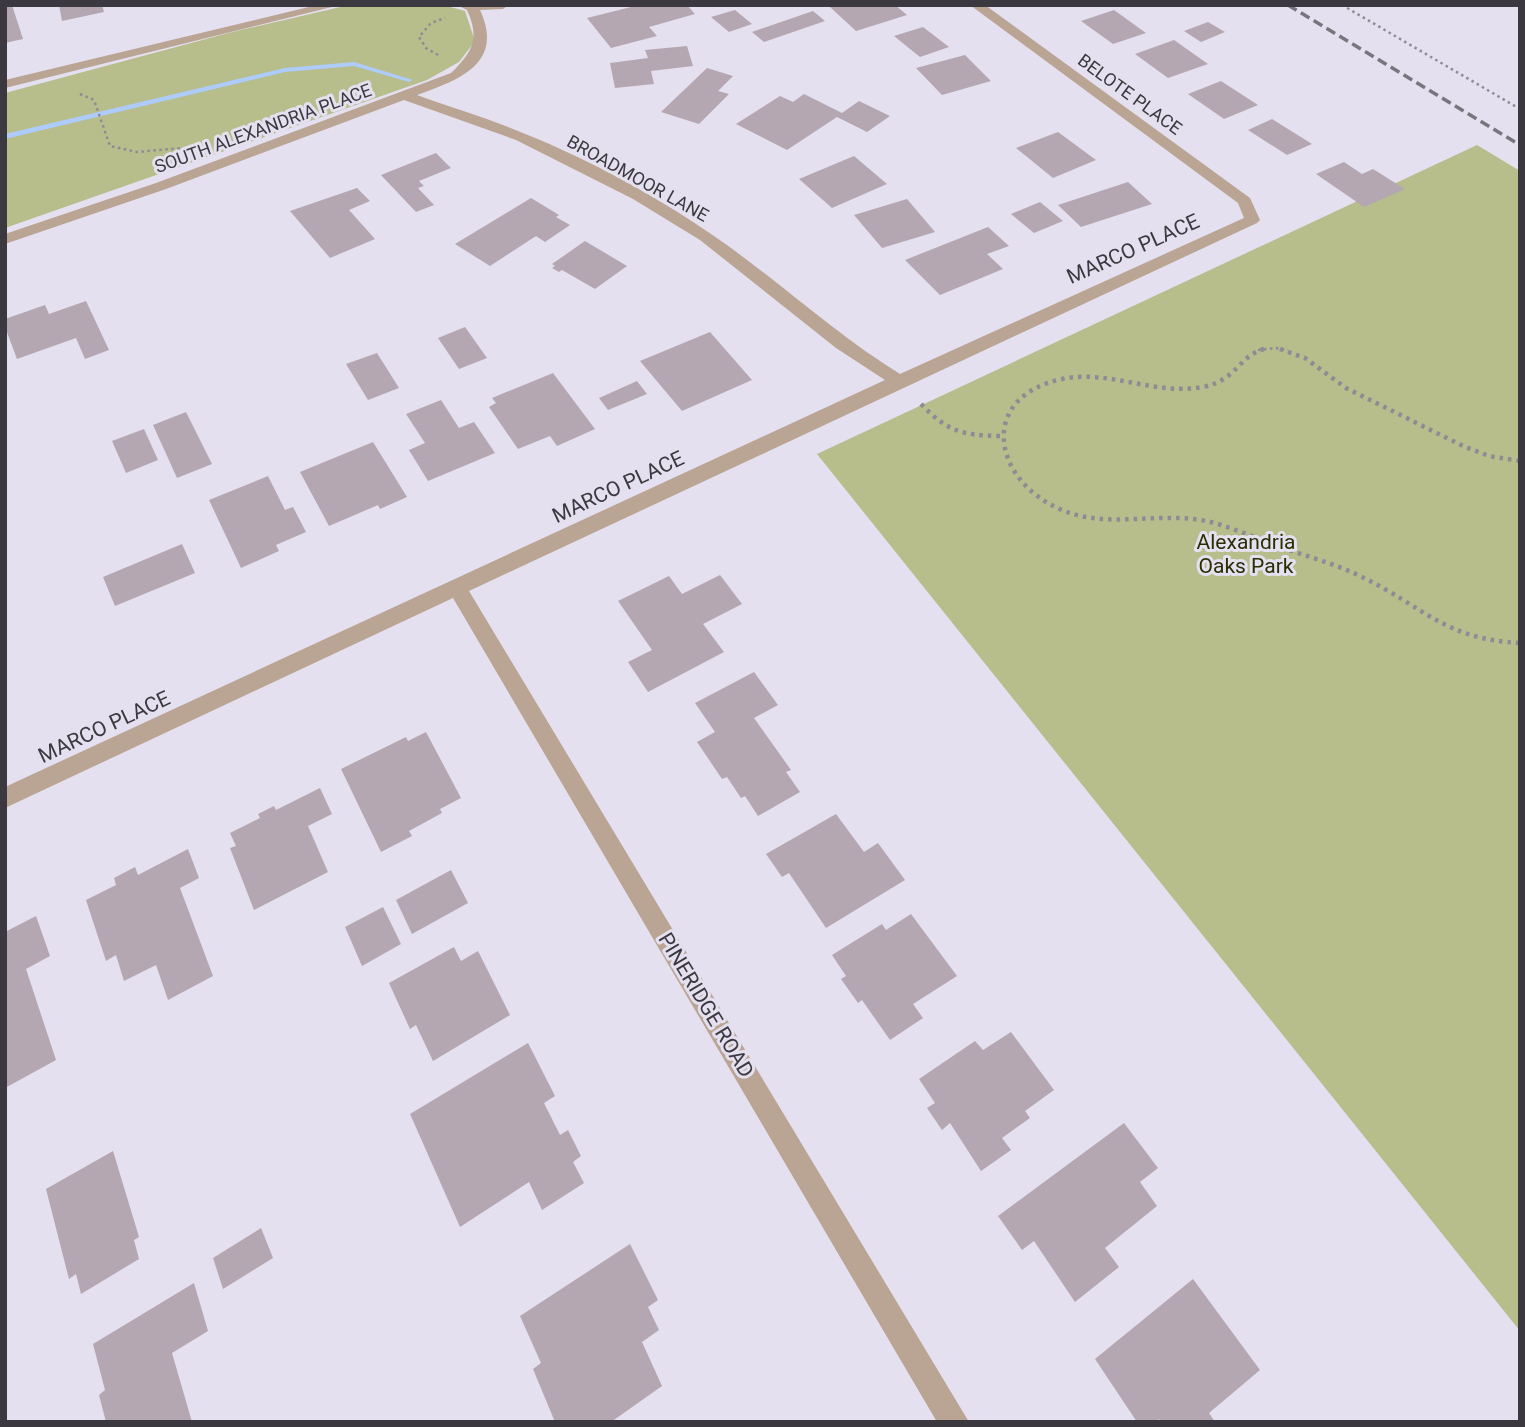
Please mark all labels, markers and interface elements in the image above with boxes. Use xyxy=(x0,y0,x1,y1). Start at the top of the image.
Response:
street label: BELOTE PLACE xyxy=(1074,49,1186,139)
street label: SOUTH ALEXANDRIA PLACE xyxy=(152,79,374,177)
street label: BROADMOOR LANE xyxy=(563,130,713,226)
street label: MARCO PLACE xyxy=(1063,209,1203,289)
street label: MARCO PLACE xyxy=(548,446,688,528)
park label: Alexandria Oaks Park xyxy=(1197,530,1295,578)
street label: MARCO PLACE xyxy=(34,686,174,768)
street label: PINERIDGE ROAD xyxy=(653,928,759,1082)

